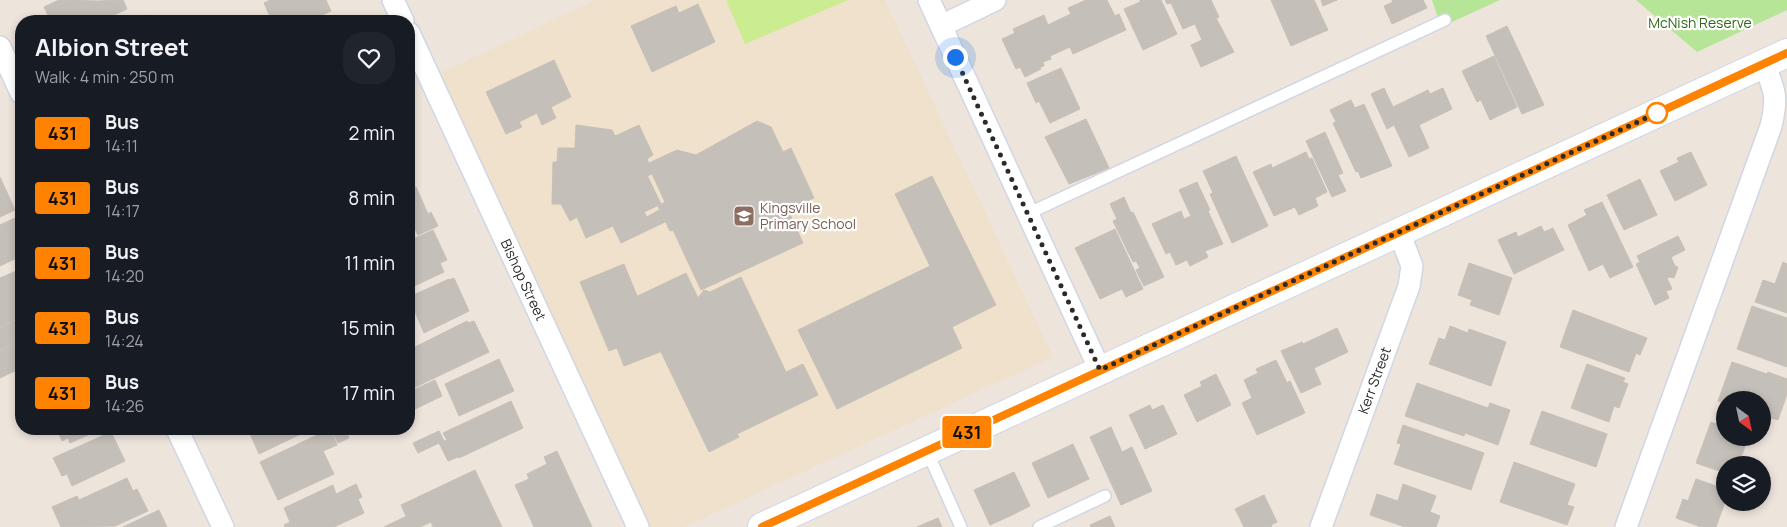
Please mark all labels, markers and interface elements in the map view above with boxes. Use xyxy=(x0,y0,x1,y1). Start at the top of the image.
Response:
park label: McNish Reserve xyxy=(1648,13,1752,32)
text: Albion Street xyxy=(35,30,189,63)
button: heart xyxy=(343,32,395,84)
your location xyxy=(943,45,968,70)
text: Walk · 4 min · 250 m xyxy=(35,66,174,88)
unlabelled marker xyxy=(1646,102,1668,124)
text: Bus xyxy=(105,109,139,135)
text: 2 min xyxy=(349,120,395,146)
text: 431 xyxy=(48,121,77,145)
text: 14:11 xyxy=(105,135,138,157)
text: Bus xyxy=(105,174,139,200)
text: 8 min xyxy=(348,185,395,211)
text: 431 xyxy=(48,186,77,210)
place label: Kingsville Primary School xyxy=(760,198,856,233)
text: 14:17 xyxy=(105,200,140,222)
school or university icon: Kingsville Primary School xyxy=(732,204,756,228)
street label: Bishop Street xyxy=(497,236,551,324)
text: Bus xyxy=(105,239,139,265)
text: 11 min xyxy=(345,250,395,276)
text: 431 xyxy=(48,251,77,275)
text: 14:20 xyxy=(105,265,144,287)
text: Bus xyxy=(105,304,139,330)
text: 15 min xyxy=(341,315,395,341)
text: 431 xyxy=(48,316,77,340)
text: 14:24 xyxy=(105,330,144,352)
street label: Kerr Street xyxy=(1353,344,1395,416)
text: Bus xyxy=(105,369,139,395)
text: 17 min xyxy=(342,380,395,406)
text: 431 xyxy=(48,381,77,405)
north arrow xyxy=(1716,391,1771,446)
map controls xyxy=(1716,391,1771,511)
text: 14:26 xyxy=(105,395,145,417)
line badge: 431 xyxy=(938,416,996,448)
text: 431 xyxy=(952,420,982,444)
button: layers xyxy=(1716,456,1771,511)

